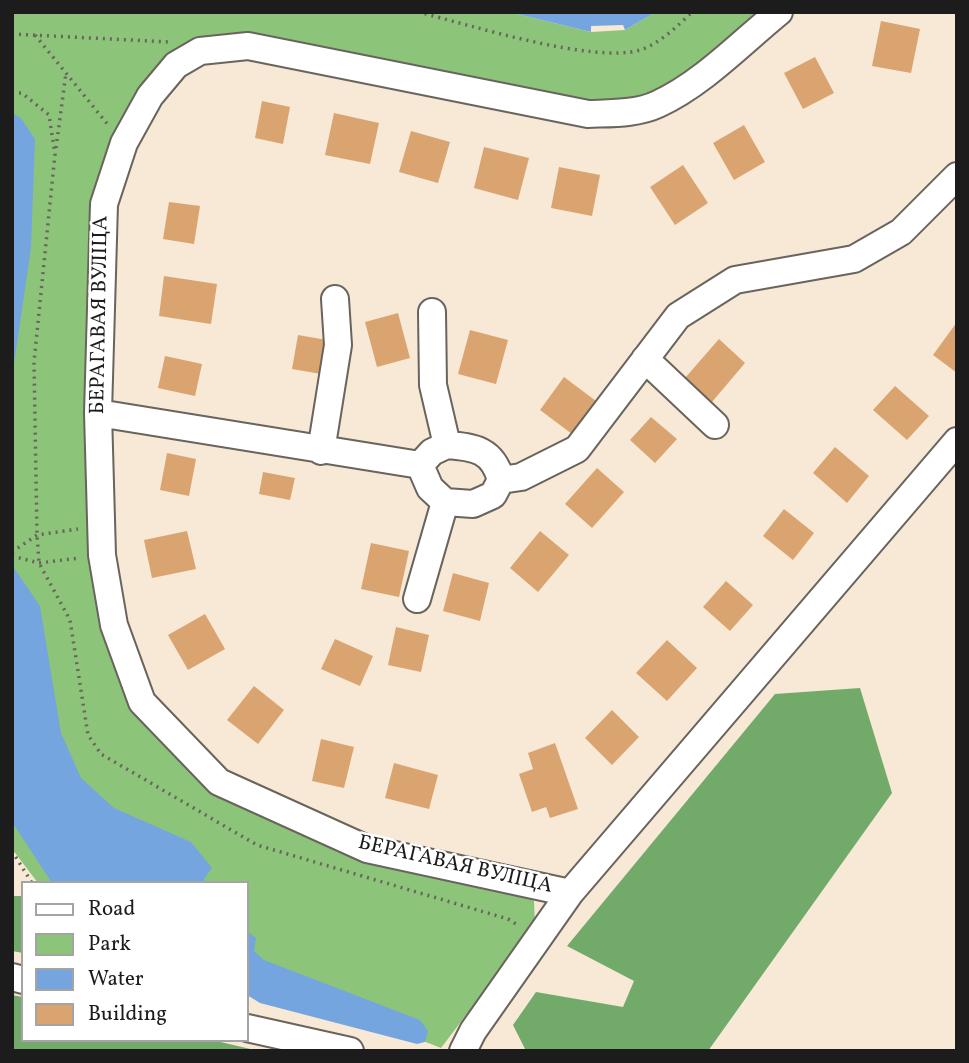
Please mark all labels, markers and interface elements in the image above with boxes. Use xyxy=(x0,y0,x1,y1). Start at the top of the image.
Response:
street label: БЕРАГАВАЯ ВУЛІЦА xyxy=(87,215,115,415)
street label: БЕРАГАВАЯ ВУЛІЦА xyxy=(355,831,555,901)
legend xyxy=(21,881,248,1042)
text: Road xyxy=(88,895,135,924)
text: Park xyxy=(88,930,131,959)
text: Water xyxy=(88,965,144,994)
text: Building xyxy=(88,1000,167,1029)

